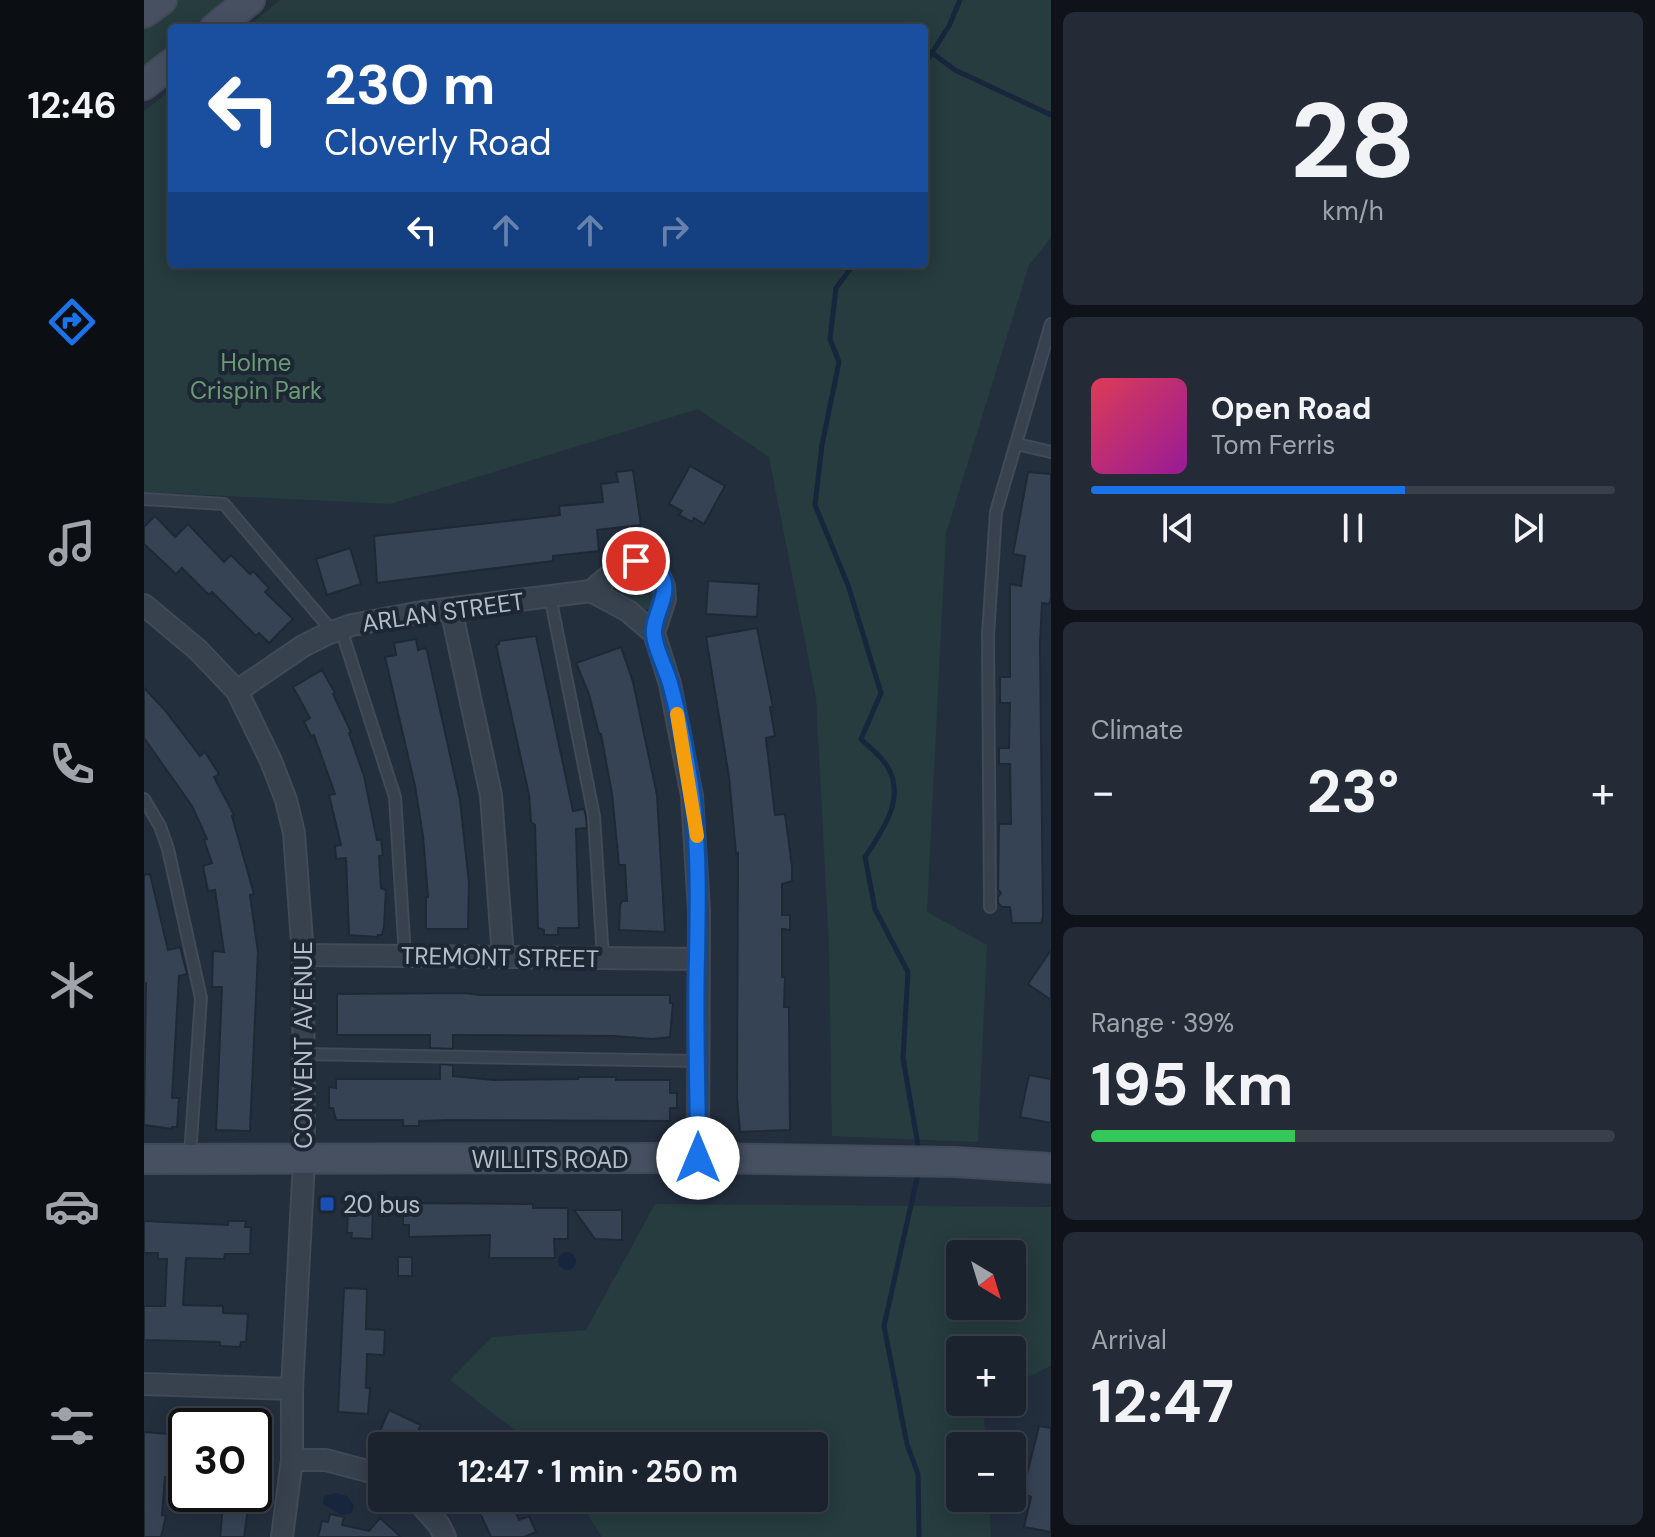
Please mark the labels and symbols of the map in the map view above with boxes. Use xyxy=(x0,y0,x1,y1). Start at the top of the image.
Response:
park label: Holme Crispin Park xyxy=(190,347,322,406)
pin xyxy=(602,527,670,595)
street label: ARLAN STREET xyxy=(360,585,526,639)
street label: TREMONT STREET xyxy=(401,940,599,974)
street label: CONVENT AVENUE xyxy=(288,941,319,1149)
position arrow xyxy=(656,1116,740,1200)
street label: WILLITS ROAD xyxy=(471,1144,629,1175)
place label: 20 bus xyxy=(343,1189,420,1220)
marker: 20 bus xyxy=(318,1195,336,1213)
north arrow xyxy=(946,1240,1026,1320)
speed limit sign: 30 xyxy=(168,1408,272,1512)

